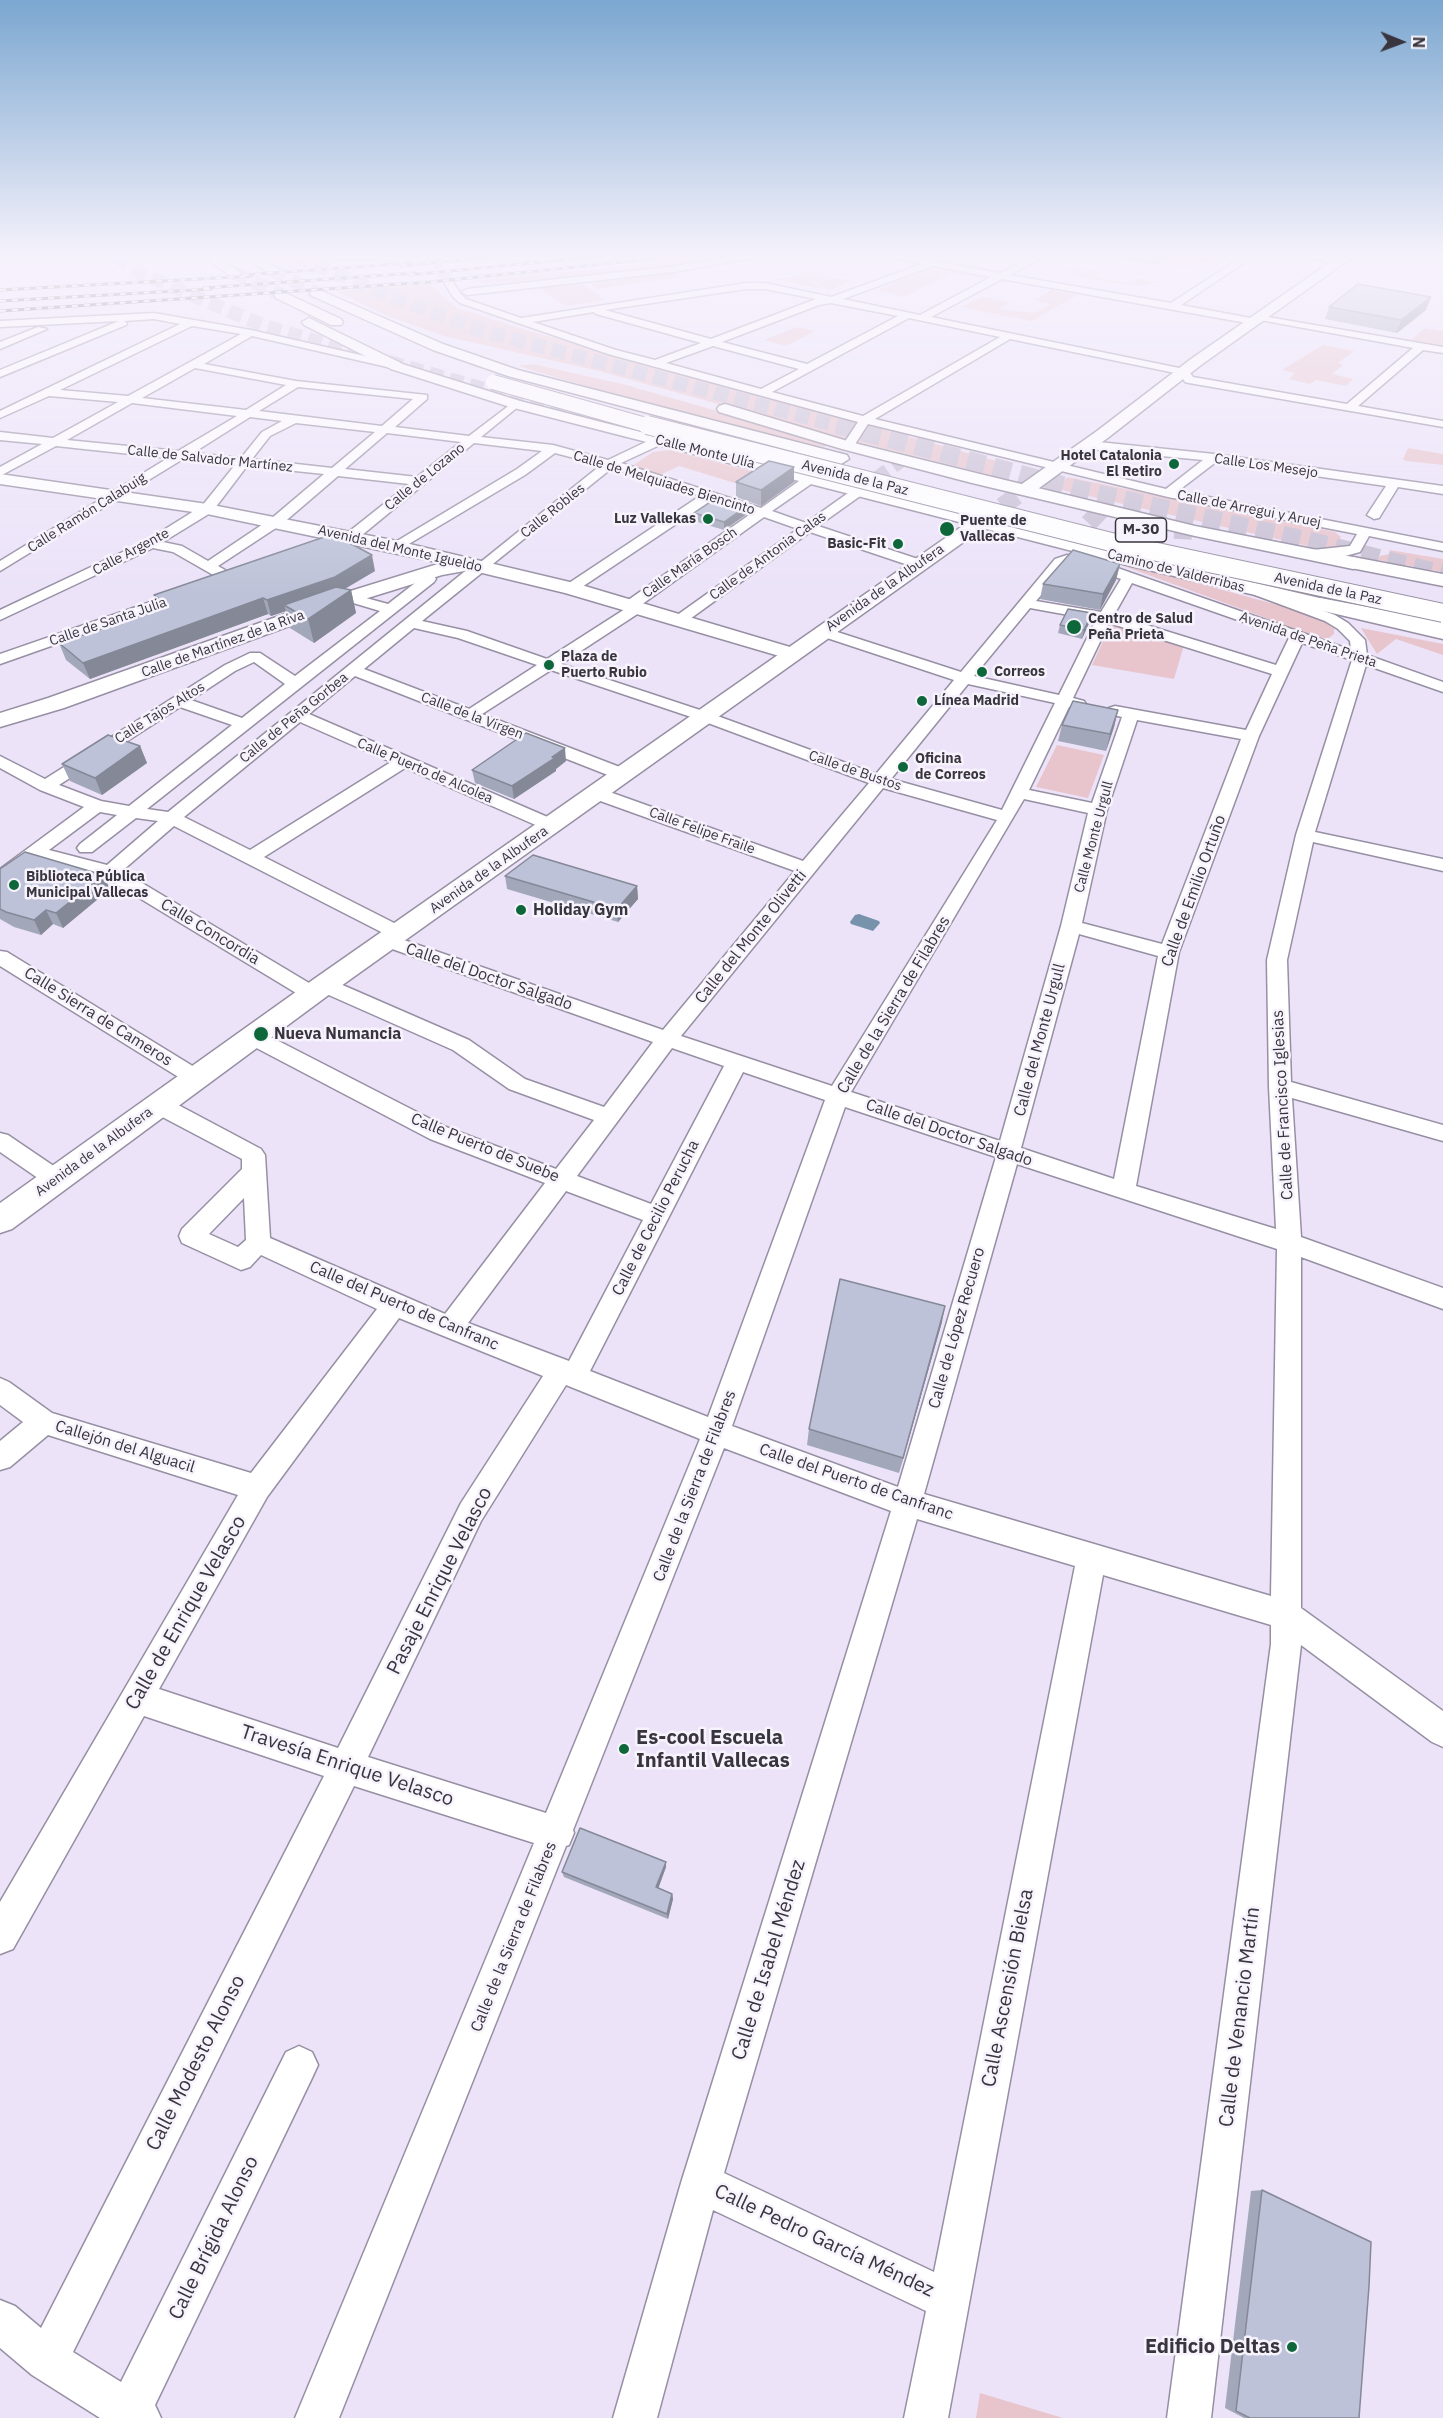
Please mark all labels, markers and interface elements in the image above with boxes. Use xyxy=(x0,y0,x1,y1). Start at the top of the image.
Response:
north arrow xyxy=(1371,12,1431,72)
text: N xyxy=(1409,36,1429,48)
street label: Calle Monte Ulía xyxy=(653,432,757,472)
street label: Calle de Lozano xyxy=(382,440,468,514)
street label: Calle de Salvador Martínez xyxy=(126,442,294,476)
street label: Calle de Melquiades Biencinto xyxy=(571,447,757,519)
place label: Hotel Catalonia El Retiro xyxy=(1061,448,1162,480)
street label: Calle Los Mesejo xyxy=(1213,450,1319,482)
street label: Avenida de la Paz xyxy=(800,457,910,499)
marker: Hotel Catalonia El Retiro xyxy=(1167,457,1181,471)
street label: Calle Ramón Calabuig xyxy=(25,470,149,556)
street label: Calle Robles xyxy=(518,480,588,542)
street label: Calle de Arregui y Aruej xyxy=(1176,487,1322,531)
street label: Calle de Antonia Calas xyxy=(706,508,830,604)
place label: Luz Vallekas xyxy=(614,511,696,527)
marker: Luz Vallekas xyxy=(701,512,715,526)
place label: Puente de Vallecas xyxy=(960,513,1027,546)
road number: M-30 xyxy=(1116,518,1166,542)
marker: Puente de Vallecas xyxy=(938,520,956,538)
street label: Avenida del Monte Igueldo xyxy=(316,522,484,576)
street label: Calle María Bosch xyxy=(639,524,741,602)
street label: Calle Argente xyxy=(90,525,172,579)
place label: Basic-Fit xyxy=(827,536,886,552)
marker: Basic-Fit xyxy=(891,537,905,551)
street label: Avenida de la Albufera xyxy=(823,541,947,635)
street label: Camino de Valderribas xyxy=(1105,546,1247,596)
street label: Avenida de la Paz xyxy=(1273,569,1383,609)
street label: Calle de Santa Julia xyxy=(47,594,169,650)
street label: Calle de Martínez de la Riva xyxy=(139,607,307,681)
street label: Avenida de Peña Prieta xyxy=(1237,609,1379,671)
place label: Centro de Salud Peña Prieta xyxy=(1088,611,1193,644)
marker: Centro de Salud Peña Prieta xyxy=(1065,618,1083,636)
place label: Plaza de Puerto Rubio xyxy=(561,649,647,682)
marker: Plaza de Puerto Rubio xyxy=(542,658,556,672)
place label: Correos xyxy=(994,664,1045,680)
marker: Correos xyxy=(975,665,989,679)
street label: Calle de Peña Gorbea xyxy=(236,669,352,767)
street label: Calle Tajos Altos xyxy=(112,679,208,747)
street label: Calle de la Virgen xyxy=(418,689,526,743)
place label: Línea Madrid xyxy=(934,693,1019,709)
marker: Línea Madrid xyxy=(915,694,929,708)
street label: Calle Puerto de Alcolea xyxy=(355,735,495,807)
street label: Calle de Bustos xyxy=(806,747,904,795)
place label: Oficina de Correos xyxy=(915,751,986,784)
marker: Oficina de Correos xyxy=(896,760,910,774)
street label: Calle Monte Urgull xyxy=(1071,779,1117,895)
street label: Calle Felipe Fraile xyxy=(647,804,757,858)
street label: Calle de Emilio Ortuño xyxy=(1158,813,1230,969)
street label: Avenida de la Albufera xyxy=(427,823,551,917)
street label: Calle del Monte Olivetti xyxy=(691,866,811,1008)
place label: Biblioteca Pública Municipal Vallecas xyxy=(26,869,148,902)
marker: Biblioteca Pública Municipal Vallecas xyxy=(7,878,21,892)
street label: Calle Concordia xyxy=(157,895,263,969)
place label: Holiday Gym xyxy=(533,900,628,920)
marker: Holiday Gym xyxy=(514,903,528,917)
street label: Calle de la Sierra de Filabres xyxy=(833,913,955,1097)
street label: Calle del Doctor Salgado xyxy=(403,939,575,1015)
street label: Calle del Monte Urgull xyxy=(1010,961,1070,1119)
street label: Calle Sierra de Cameros xyxy=(20,963,176,1071)
street label: Calle de Francisco Iglesias xyxy=(1268,1010,1298,1200)
place label: Nueva Numancia xyxy=(274,1024,401,1044)
marker: Nueva Numancia xyxy=(252,1025,270,1043)
street label: Calle del Doctor Salgado xyxy=(863,1095,1035,1171)
street label: Avenida de la Albufera xyxy=(32,1104,156,1200)
street label: Calle Puerto de Suebe xyxy=(408,1109,562,1187)
street label: Calle de Cecilio Perucha xyxy=(608,1137,704,1299)
street label: Calle de López Recuero xyxy=(925,1245,989,1411)
street label: Calle del Puerto de Canfranc xyxy=(306,1257,502,1355)
street label: Calle de la Sierra de Filabres xyxy=(650,1388,740,1584)
street label: Callejón del Alguacil xyxy=(53,1417,197,1477)
street label: Calle del Puerto de Canfranc xyxy=(757,1440,955,1524)
street label: Pasaje Enrique Velasco xyxy=(382,1483,498,1679)
street label: Calle de Enrique Velasco xyxy=(120,1512,252,1714)
street label: Travesía Enrique Velasco xyxy=(237,1720,457,1812)
place label: Es-cool Escuela Infantil Vallecas xyxy=(636,1726,790,1773)
marker: Es-cool Escuela Infantil Vallecas xyxy=(617,1742,631,1756)
street label: Calle de la Sierra de Filabres xyxy=(467,1839,561,2035)
street label: Calle de Isabel Méndez xyxy=(727,1857,811,2063)
street label: Calle Ascensión Bielsa xyxy=(977,1887,1039,2089)
street label: Calle de Venancio Martín xyxy=(1215,1906,1265,2128)
street label: Calle Modesto Alonso xyxy=(141,1971,251,2155)
street label: Calle Brígida Alonso xyxy=(164,2152,264,2324)
street label: Calle Pedro García Méndez xyxy=(710,2179,938,2303)
place label: Edificio Deltas xyxy=(1145,2335,1280,2359)
marker: Edificio Deltas xyxy=(1285,2340,1299,2354)

